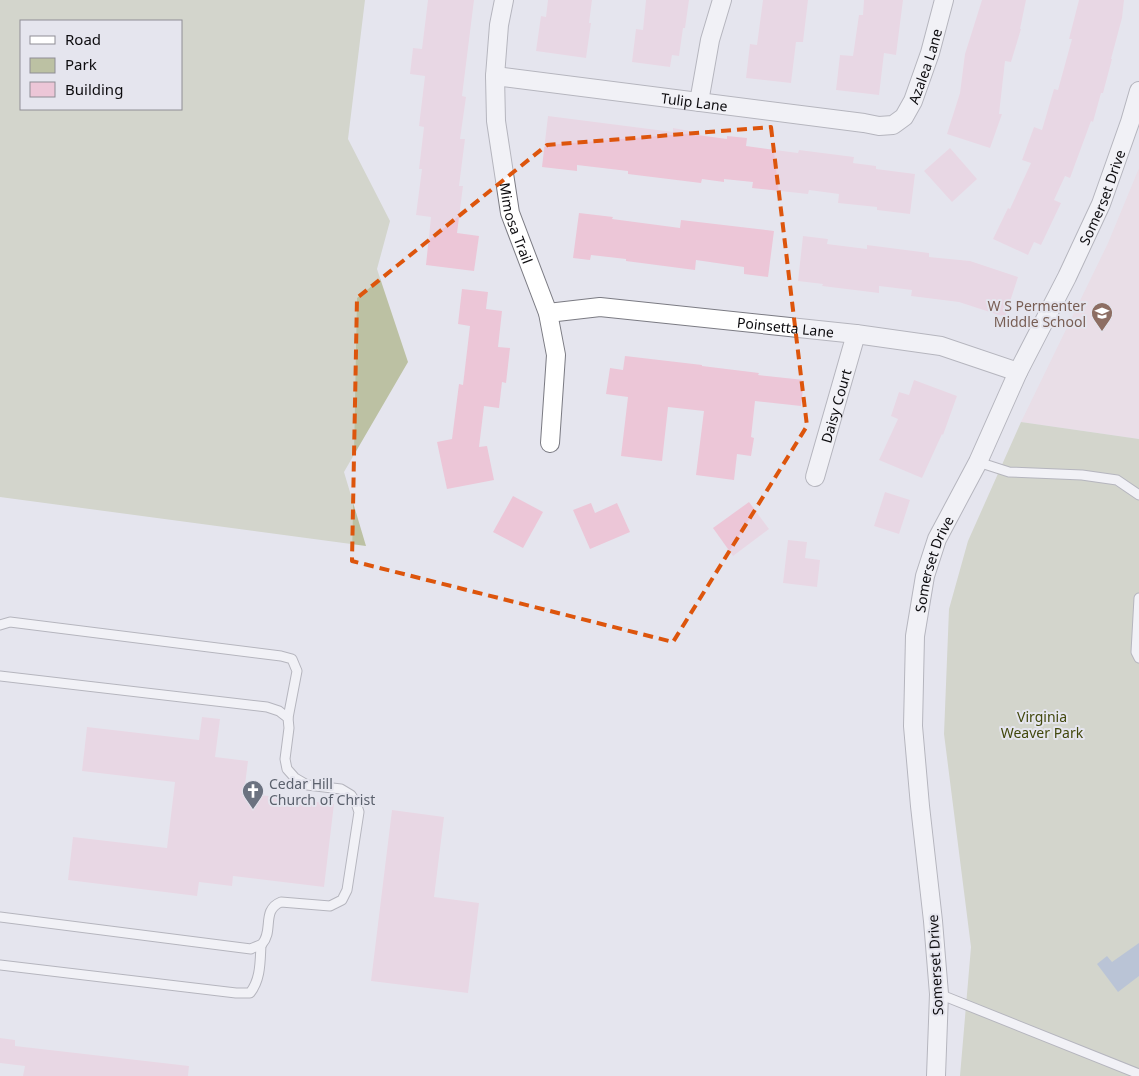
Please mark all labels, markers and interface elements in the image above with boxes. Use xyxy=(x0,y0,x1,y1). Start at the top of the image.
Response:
legend xyxy=(20,20,182,110)
street label: Azalea Lane xyxy=(903,26,946,106)
text: Road xyxy=(65,29,101,49)
text: Park xyxy=(65,54,97,74)
text: Building xyxy=(65,79,123,99)
street label: Tulip Lane xyxy=(660,88,729,115)
street label: Somerset Drive xyxy=(1074,147,1129,248)
street label: Mimosa Trail xyxy=(496,181,538,266)
place label: W S Permenter Middle School xyxy=(987,296,1086,331)
school or university icon: W S Permenter Middle School xyxy=(1090,301,1114,332)
street label: Poinsetta Lane xyxy=(736,312,835,341)
street label: Daisy Court xyxy=(816,367,855,445)
street label: Somerset Drive xyxy=(910,512,957,614)
park label: Virginia Weaver Park xyxy=(1001,707,1084,742)
place label: Cedar Hill Church of Christ xyxy=(269,774,375,809)
church icon: Cedar Hill Church of Christ xyxy=(241,779,265,810)
street label: Somerset Drive xyxy=(923,914,947,1016)

